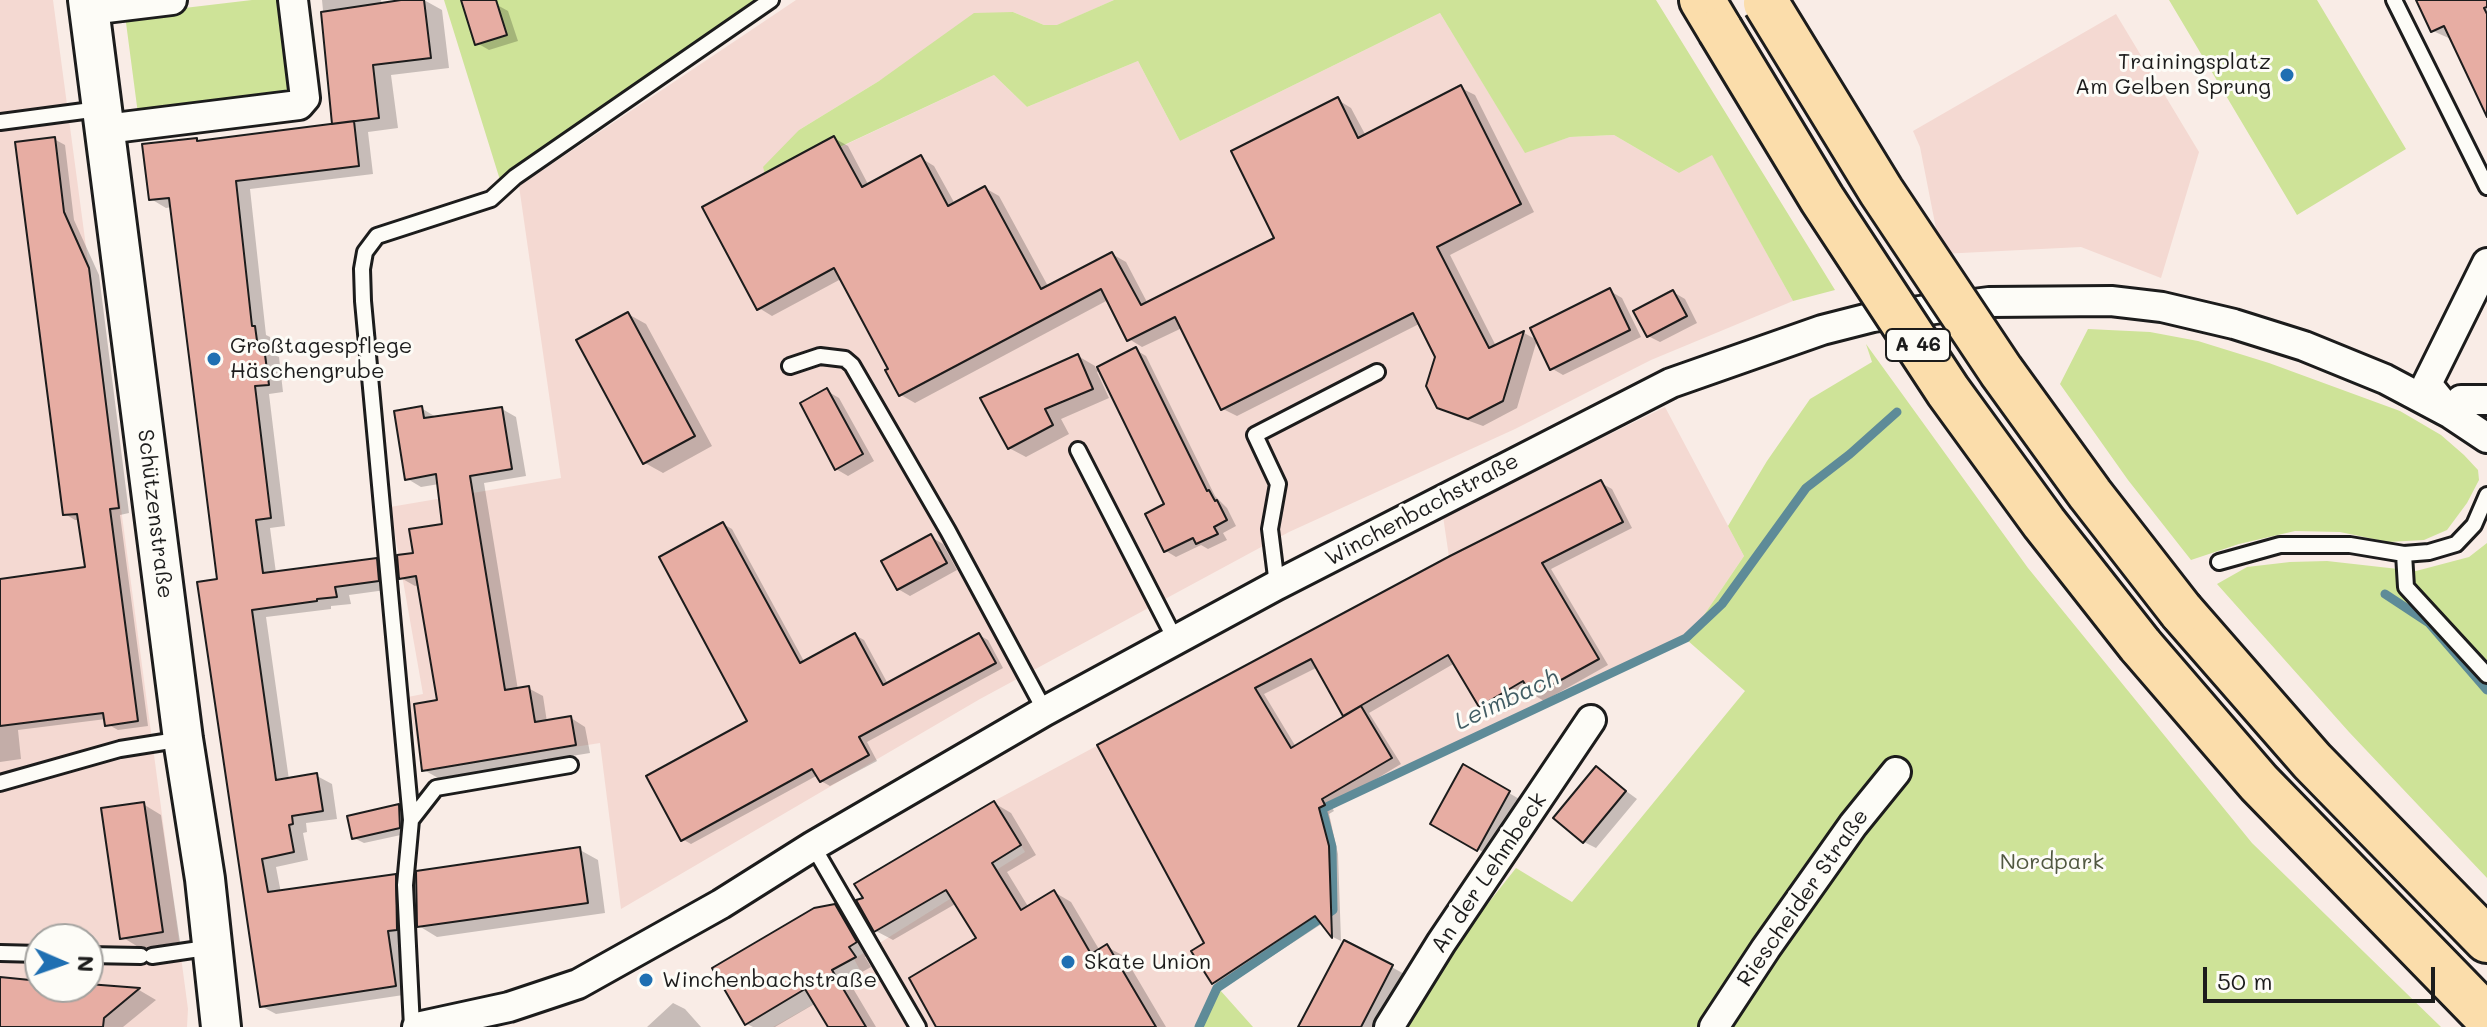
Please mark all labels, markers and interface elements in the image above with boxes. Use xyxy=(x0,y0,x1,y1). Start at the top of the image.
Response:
place label: Trainingsplatz Am Gelben Sprung xyxy=(2075,49,2271,100)
marker: Trainingsplatz Am Gelben Sprung xyxy=(2278,66,2296,84)
road number: A 46 xyxy=(1886,329,1950,361)
place label: Großtagespflege Häschengrube xyxy=(230,333,412,384)
marker: Großtagespflege Häschengrube xyxy=(205,350,223,368)
street label: Schützenstraße xyxy=(132,428,178,600)
street label: Winchenbachstraße xyxy=(1321,448,1523,572)
water label: Leimbach xyxy=(1450,663,1564,737)
street label: An der Lehmbeck xyxy=(1426,788,1552,958)
street label: Riescheider Straße xyxy=(1732,804,1874,992)
park label: Nordpark xyxy=(2000,849,2104,875)
north arrow xyxy=(24,923,104,1003)
place label: Skate Union xyxy=(1084,949,1211,975)
scale bar xyxy=(2207,951,2439,1001)
marker: Skate Union xyxy=(1059,953,1077,971)
text: N xyxy=(72,955,101,973)
text: 50 m xyxy=(2217,965,2273,996)
place label: Winchenbachstraße xyxy=(662,967,877,993)
marker: Winchenbachstraße xyxy=(637,971,655,989)

